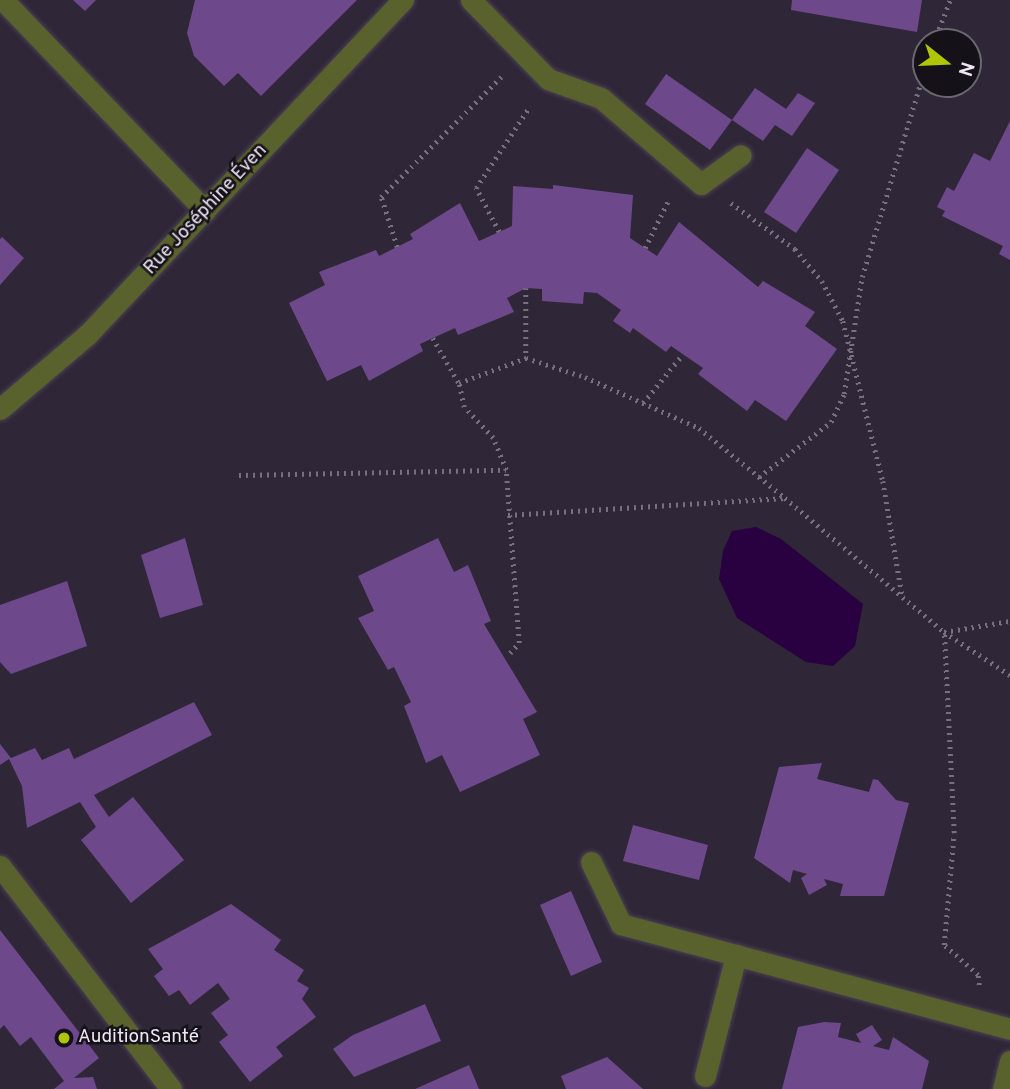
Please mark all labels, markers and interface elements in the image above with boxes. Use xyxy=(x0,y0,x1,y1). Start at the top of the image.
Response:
north arrow xyxy=(912,28,982,98)
text: N xyxy=(952,59,979,79)
street label: Rue Joséphine Éven xyxy=(140,140,272,280)
place label: AuditionSanté xyxy=(78,1027,199,1049)
marker: AuditionSanté xyxy=(56,1030,72,1046)

